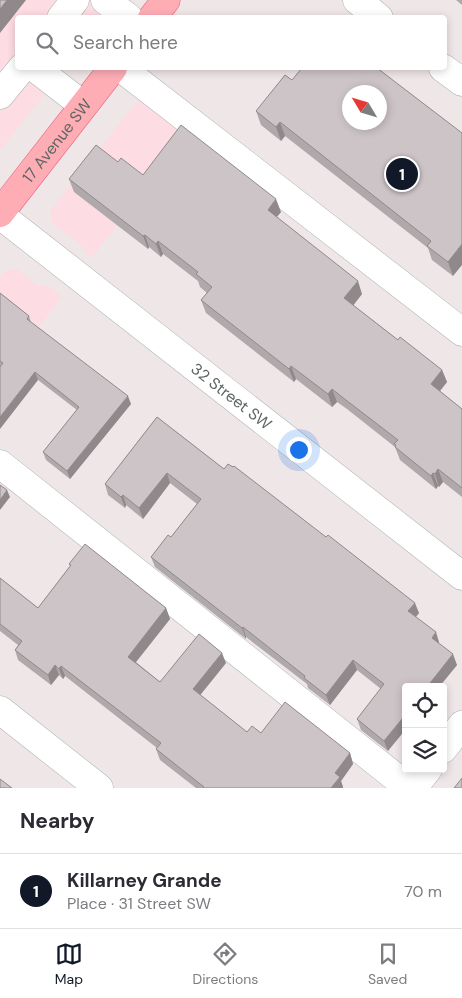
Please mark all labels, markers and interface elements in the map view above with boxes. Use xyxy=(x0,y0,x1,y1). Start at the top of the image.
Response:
search box xyxy=(15,15,447,70)
icon: search xyxy=(33,29,61,57)
text: Search here xyxy=(73,30,178,55)
north arrow xyxy=(342,85,387,130)
street label: 17 Avenue SW xyxy=(18,94,97,187)
pin: 1 xyxy=(386,155,418,193)
street label: 32 Street SW xyxy=(187,358,276,435)
your location xyxy=(286,437,312,463)
map controls xyxy=(402,683,447,773)
button: locate xyxy=(402,683,447,728)
button: layers xyxy=(402,728,447,773)
text: Nearby xyxy=(20,807,94,835)
text: Killarney Grande xyxy=(67,868,222,893)
text: 1 xyxy=(33,881,39,902)
text: 70 m xyxy=(404,881,442,902)
text: Place · 31 Street SW xyxy=(67,893,211,914)
tab: Map xyxy=(55,940,83,988)
tab: Directions xyxy=(193,940,258,988)
tab: Saved xyxy=(368,940,407,988)

